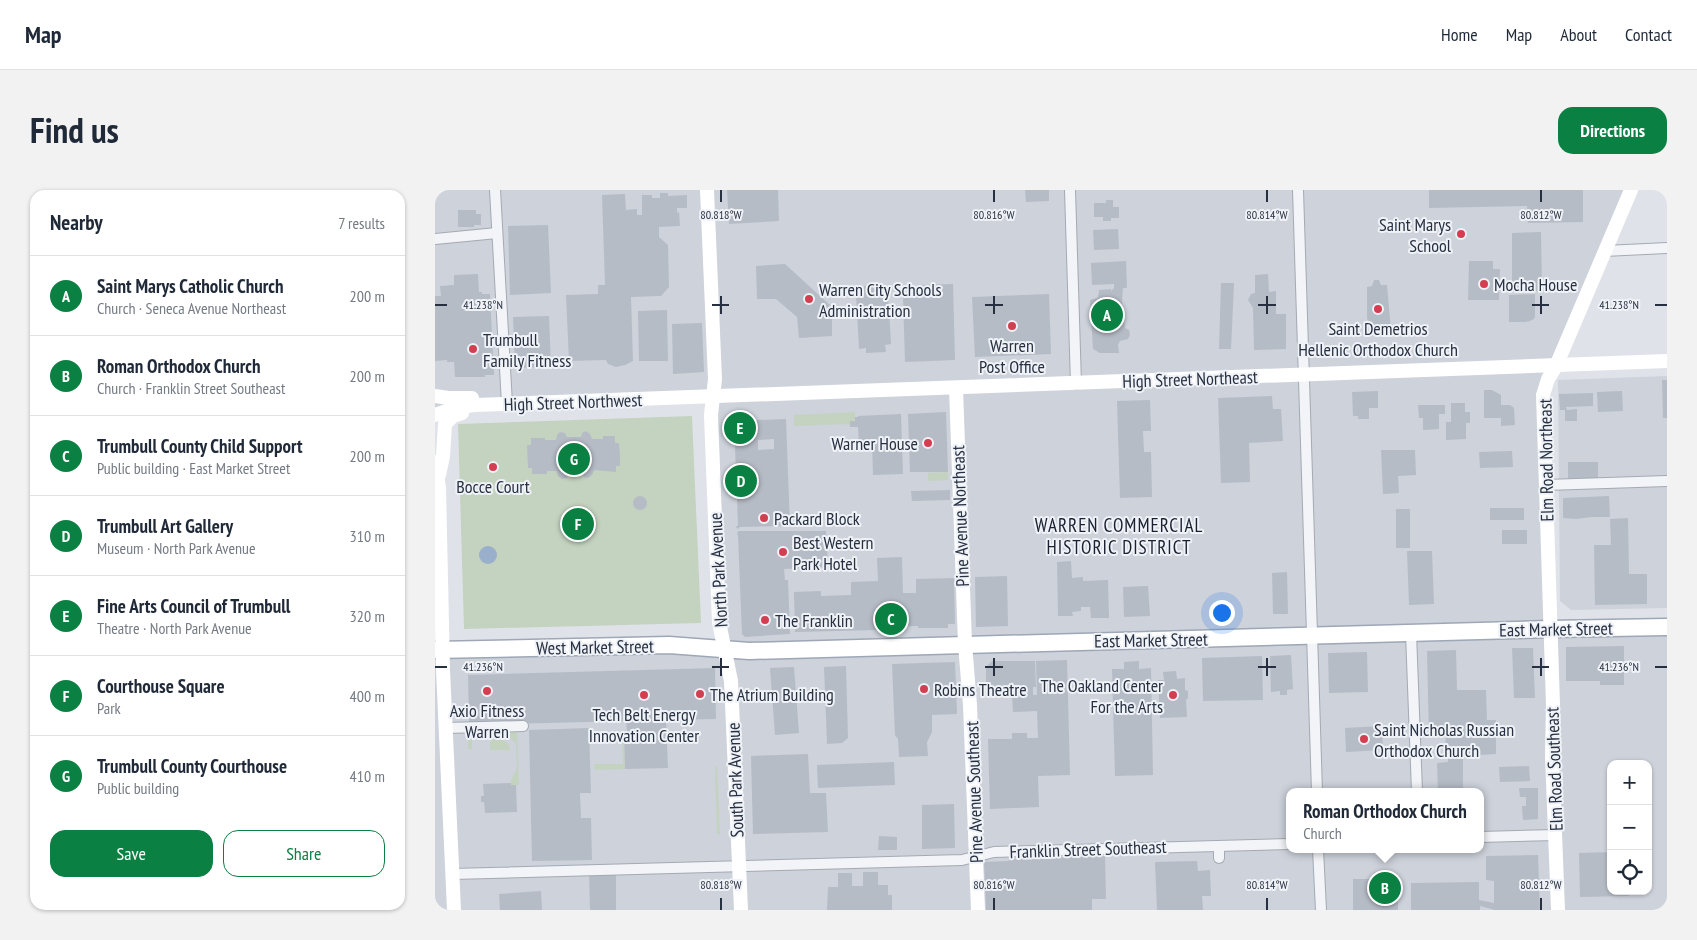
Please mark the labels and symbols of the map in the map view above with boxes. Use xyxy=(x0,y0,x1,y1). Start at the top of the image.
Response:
text: 80.818°W xyxy=(700,207,742,222)
text: 80.816°W xyxy=(973,207,1015,222)
text: 80.814°W xyxy=(1246,207,1288,222)
text: 80.812°W xyxy=(1520,207,1562,222)
place label: Saint Marys School xyxy=(1379,213,1452,257)
marker: Saint Marys School xyxy=(1455,228,1467,240)
place label: Mocha House xyxy=(1494,273,1577,296)
place label: Warren City Schools Administration xyxy=(819,278,942,322)
marker: Mocha House xyxy=(1478,278,1490,290)
marker: Warren City Schools Administration xyxy=(803,293,815,305)
pin: A xyxy=(1091,296,1123,334)
text: 41.238°N xyxy=(463,297,503,312)
text: 41.238°N xyxy=(1599,297,1639,312)
marker: Saint Demetrios Hellenic Orthodox Church xyxy=(1372,303,1384,315)
place label: Saint Demetrios Hellenic Orthodox Church xyxy=(1298,317,1458,361)
marker: Warren Post Office xyxy=(1006,320,1018,332)
place label: Trumbull Family Fitness xyxy=(483,328,571,372)
place label: Warren Post Office xyxy=(979,334,1045,378)
marker: Trumbull Family Fitness xyxy=(467,343,479,355)
street label: High Street Northeast xyxy=(1122,365,1258,393)
street label: High Street Northwest xyxy=(503,388,643,416)
street label: Elm Road Northeast xyxy=(1533,398,1559,522)
pin: E xyxy=(724,409,756,447)
place label: Warner House xyxy=(832,432,918,455)
marker: Warner House xyxy=(922,437,934,449)
pin: G xyxy=(558,440,590,478)
street label: Pine Avenue Northeast xyxy=(946,445,974,587)
marker: Bocce Court xyxy=(487,461,499,473)
pin: D xyxy=(725,462,757,500)
place label: Bocce Court xyxy=(456,475,530,498)
pin: F xyxy=(562,505,594,543)
place label: Packard Block xyxy=(774,507,860,530)
street label: North Park Avenue xyxy=(704,512,732,628)
marker: Packard Block xyxy=(758,512,770,524)
district label: WARREN COMMERCIAL HISTORIC DISTRICT xyxy=(1035,513,1203,559)
place label: Best Western Park Hotel xyxy=(793,531,874,575)
marker: Best Western Park Hotel xyxy=(777,546,789,558)
pin: C xyxy=(875,600,907,638)
your location xyxy=(1209,600,1235,626)
place label: The Franklin xyxy=(775,609,853,632)
marker: The Franklin xyxy=(759,614,771,626)
street label: East Market Street xyxy=(1499,617,1613,641)
street label: East Market Street xyxy=(1094,628,1208,652)
street label: West Market Street xyxy=(536,634,654,660)
text: 41.236°N xyxy=(463,659,503,674)
text: 41.236°N xyxy=(1599,659,1639,674)
place label: The Oakland Center For the Arts xyxy=(1041,674,1163,718)
place label: Robins Theatre xyxy=(934,678,1027,701)
place label: The Atrium Building xyxy=(710,683,834,706)
marker: Robins Theatre xyxy=(918,683,930,695)
marker: Axio Fitness Warren xyxy=(481,685,493,697)
marker: The Atrium Building xyxy=(694,688,706,700)
marker: Tech Belt Energy Innovation Center xyxy=(638,689,650,701)
marker: The Oakland Center For the Arts xyxy=(1167,689,1179,701)
place label: Axio Fitness Warren xyxy=(450,699,524,743)
place label: Tech Belt Energy Innovation Center xyxy=(589,703,699,747)
street label: Elm Road Southeast xyxy=(1540,707,1568,831)
place label: Saint Nicholas Russian Orthodox Church xyxy=(1374,718,1514,762)
street label: Pine Avenue Southeast xyxy=(960,721,988,863)
street label: South Park Avenue xyxy=(721,722,749,838)
marker: Saint Nicholas Russian Orthodox Church xyxy=(1358,733,1370,745)
street label: Franklin Street Southeast xyxy=(1009,835,1167,863)
pin: B xyxy=(1369,869,1401,907)
text: 80.818°W xyxy=(700,877,742,892)
text: 80.816°W xyxy=(973,877,1015,892)
text: 80.814°W xyxy=(1246,877,1288,892)
text: 80.812°W xyxy=(1520,877,1562,892)

